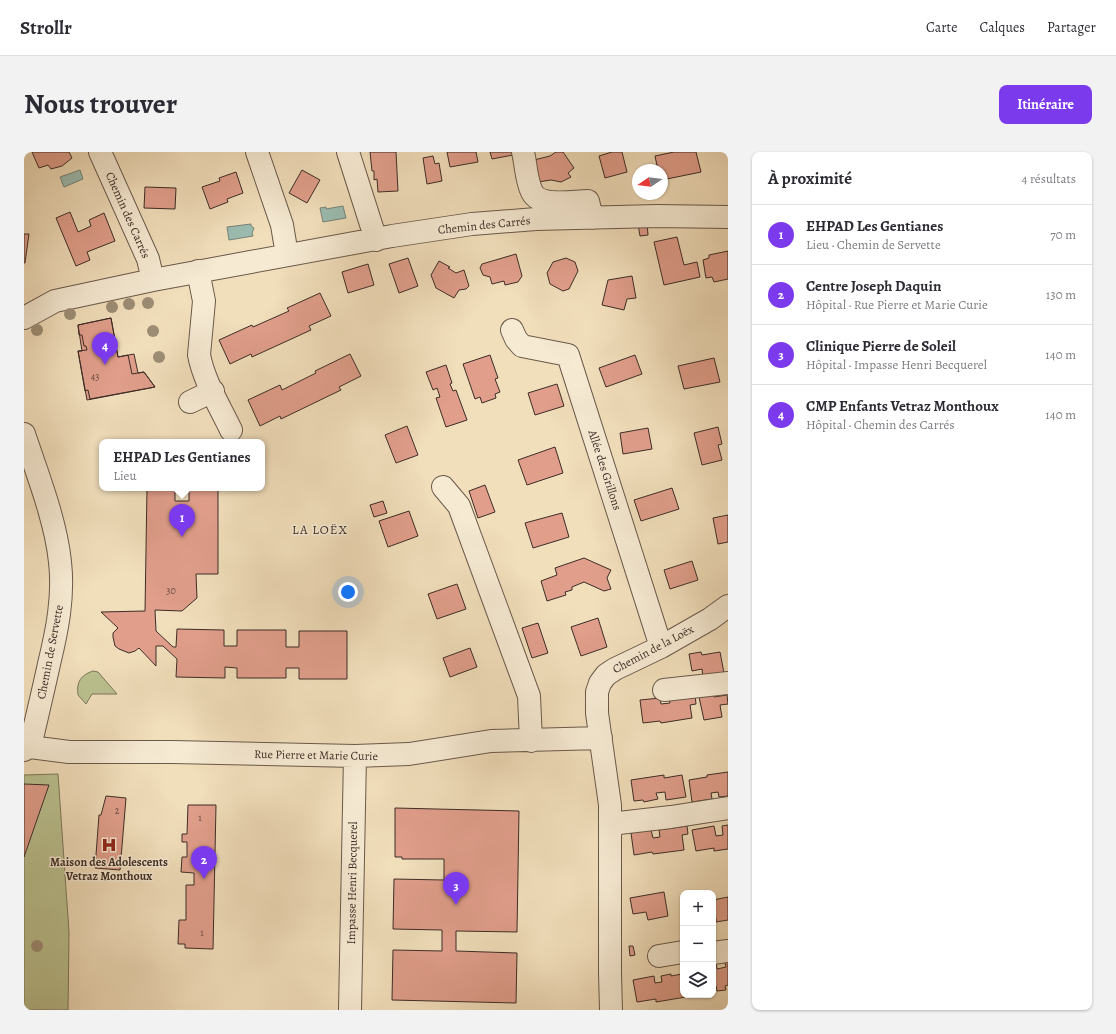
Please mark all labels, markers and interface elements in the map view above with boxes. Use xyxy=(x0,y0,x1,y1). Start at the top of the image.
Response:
text: Strollr xyxy=(20,15,72,41)
text: Carte xyxy=(926,18,957,37)
text: Calques xyxy=(979,18,1025,37)
text: Partager xyxy=(1047,18,1096,37)
text: Nous trouver xyxy=(24,85,177,123)
button: Itinéraire xyxy=(999,85,1092,124)
north arrow xyxy=(632,164,668,200)
text: À proximité xyxy=(768,167,852,190)
street label: Chemin des Carrés xyxy=(102,169,154,261)
text: 4 résultats xyxy=(1022,170,1076,187)
street label: Chemin des Carrés xyxy=(437,212,531,238)
text: EHPAD Les Gentianes xyxy=(806,216,943,236)
text: 1 xyxy=(779,226,783,243)
text: 70 m xyxy=(1050,226,1076,243)
text: Lieu · Chemin de Servette xyxy=(806,236,941,253)
text: Centre Joseph Daquin xyxy=(806,276,941,296)
text: 2 xyxy=(778,286,784,303)
text: 130 m xyxy=(1046,286,1076,303)
text: Hôpital · Rue Pierre et Marie Curie xyxy=(806,296,988,313)
pin: 4 xyxy=(92,332,118,365)
text: Clinique Pierre de Soleil xyxy=(806,336,956,356)
text: 3 xyxy=(778,346,784,363)
text: 140 m xyxy=(1045,346,1076,363)
text: Hôpital · Impasse Henri Becquerel xyxy=(806,356,987,373)
house number: 43 xyxy=(91,370,99,383)
text: CMP Enfants Vetraz Monthoux xyxy=(806,396,999,416)
text: 4 xyxy=(778,406,784,423)
text: 140 m xyxy=(1045,406,1076,423)
text: Hôpital · Chemin des Carrés xyxy=(806,416,955,433)
street label: Allée des Grillons xyxy=(584,427,626,512)
popup xyxy=(99,439,265,491)
text: EHPAD Les Gentianes xyxy=(113,447,251,467)
text: Lieu xyxy=(113,467,136,484)
pin: 1 xyxy=(169,504,195,537)
district label: LA LOËX xyxy=(292,521,348,538)
your location xyxy=(338,582,358,602)
house number: 30 xyxy=(166,584,176,597)
street label: Chemin de Servette xyxy=(33,603,67,701)
street label: Chemin de la Loëx xyxy=(610,621,697,677)
street label: Rue Pierre et Marie Curie xyxy=(254,746,378,764)
house number: 2 xyxy=(115,804,120,817)
house number: 1 xyxy=(198,811,202,824)
street label: Impasse Henri Becquerel xyxy=(343,821,361,945)
hospital icon: Maison des Adolescents Vetraz Monthoux xyxy=(100,836,118,854)
pin: 2 xyxy=(191,846,217,879)
place label: Maison des Adolescents Vetraz Monthoux xyxy=(50,854,168,884)
pin: 3 xyxy=(443,872,469,905)
map controls xyxy=(680,890,716,998)
button: + xyxy=(680,890,716,926)
house number: 1 xyxy=(200,926,204,939)
button: − xyxy=(680,926,716,962)
button: layers xyxy=(680,962,716,998)

